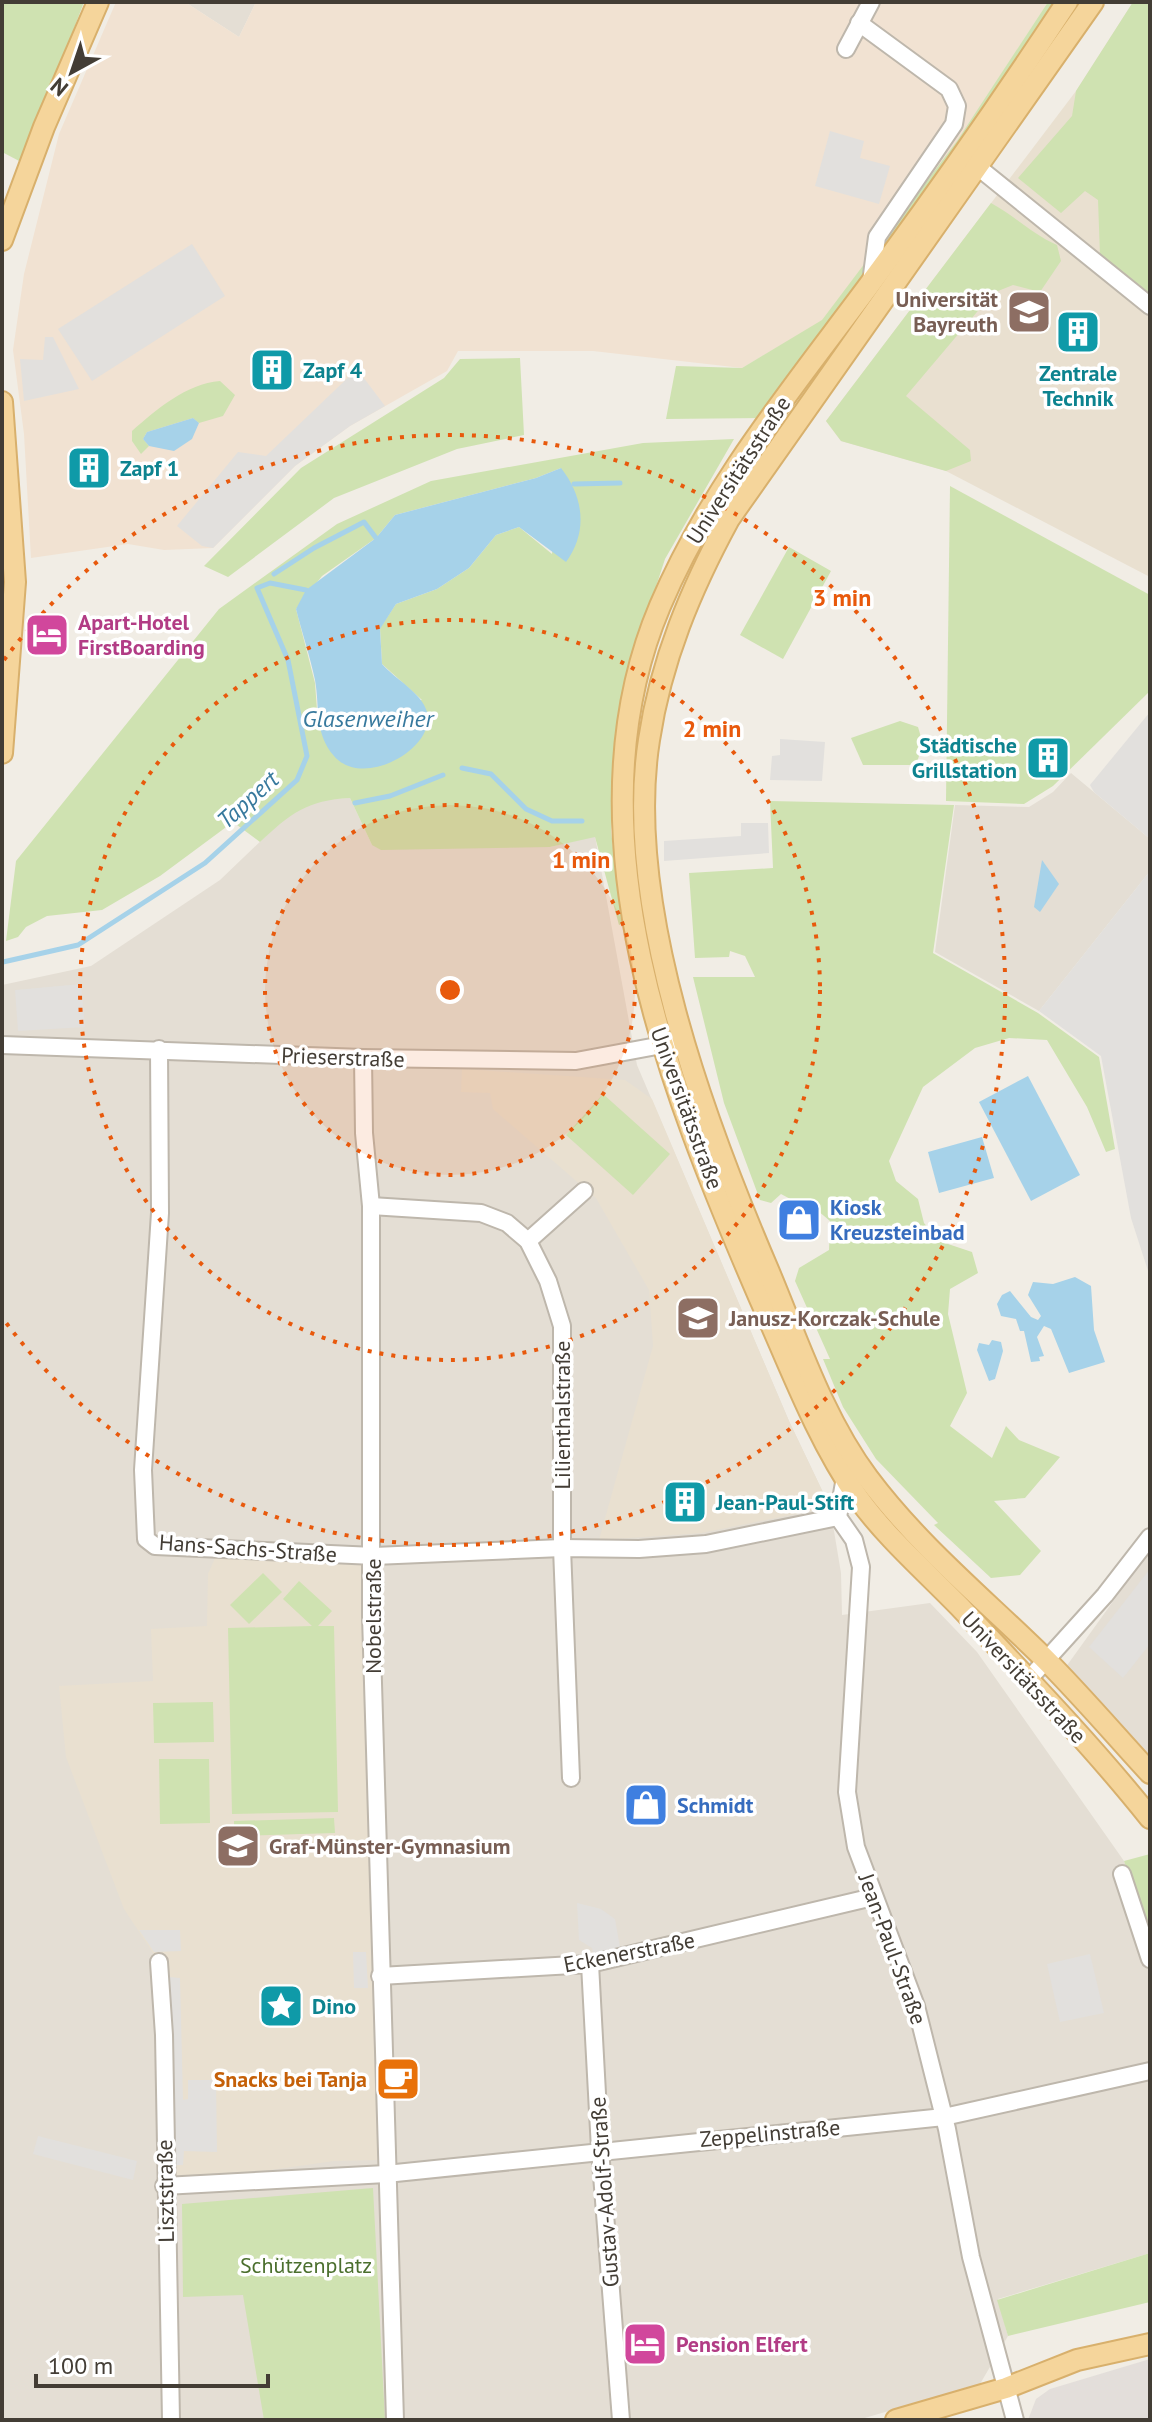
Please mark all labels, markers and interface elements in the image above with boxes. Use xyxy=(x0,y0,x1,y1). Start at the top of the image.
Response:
north arrow xyxy=(32,32,112,112)
text: N xyxy=(45,72,74,103)
place label: Universität Bayreuth xyxy=(896,285,998,338)
school or university icon: Universität Bayreuth xyxy=(1005,288,1053,336)
building icon: Zentrale Technik xyxy=(1054,308,1102,356)
building icon: Zapf 4 xyxy=(248,346,296,394)
place label: Zapf 4 xyxy=(303,356,363,384)
place label: Zentrale Technik xyxy=(1039,359,1117,412)
street label: Universitätsstraße xyxy=(680,391,796,549)
building icon: Zapf 1 xyxy=(65,444,113,492)
place label: Zapf 1 xyxy=(120,454,179,482)
text: 3 min xyxy=(813,582,871,613)
place label: Apart-Hotel FirstBoarding xyxy=(78,608,205,661)
hotel icon: Apart-Hotel FirstBoarding xyxy=(23,611,71,659)
water label: Glasenweiher xyxy=(303,703,436,734)
text: 2 min xyxy=(683,713,741,744)
place label: Städtische Grillstation xyxy=(912,731,1017,784)
building icon: Städtische Grillstation xyxy=(1024,734,1072,782)
water label: Tappert xyxy=(210,763,286,835)
text: 1 min xyxy=(552,844,610,875)
centre of rings xyxy=(436,976,464,1004)
street label: Universitätsstraße xyxy=(645,1023,729,1193)
street label: Prieserstraße xyxy=(281,1041,405,1073)
place label: Kiosk Kreuzsteinbad xyxy=(830,1193,965,1246)
shop icon: Kiosk Kreuzsteinbad xyxy=(775,1196,823,1244)
school or university icon: Janusz-Korczak-Schule xyxy=(674,1294,722,1342)
place label: Janusz-Korczak-Schule xyxy=(728,1304,941,1332)
street label: Lilienthalstraße xyxy=(548,1341,576,1489)
building icon: Jean-Paul-Stift xyxy=(661,1478,709,1526)
place label: Jean-Paul-Stift xyxy=(715,1488,855,1516)
street label: Hans-Sachs-Straße xyxy=(158,1528,338,1568)
street label: Nobelstraße xyxy=(359,1558,387,1674)
street label: Universitätsstraße xyxy=(955,1605,1093,1749)
shop icon: Schmidt xyxy=(622,1781,670,1829)
place label: Schmidt xyxy=(677,1791,754,1819)
school or university icon: Graf-Münster-Gymnasium xyxy=(214,1822,262,1870)
place label: Graf-Münster-Gymnasium xyxy=(269,1832,510,1860)
street label: Jean-Paul-Straße xyxy=(852,1869,933,2028)
street label: Eckenerstraße xyxy=(561,1926,697,1978)
place icon: Dino xyxy=(257,1982,305,2030)
place label: Dino xyxy=(312,1992,356,2020)
cafe icon: Snacks bei Tanja xyxy=(374,2055,422,2103)
place label: Snacks bei Tanja xyxy=(214,2065,367,2093)
street label: Gustav-Adolf-Straße xyxy=(583,2096,625,2288)
street label: Zeppelinstraße xyxy=(699,2113,841,2153)
street label: Lisztstraße xyxy=(150,2139,180,2243)
park label: Schützenplatz xyxy=(240,2251,372,2279)
hotel icon: Pension Elfert xyxy=(621,2320,669,2368)
place label: Pension Elfert xyxy=(676,2330,808,2358)
scale bar xyxy=(36,2338,268,2388)
text: 100 m xyxy=(48,2350,113,2381)

